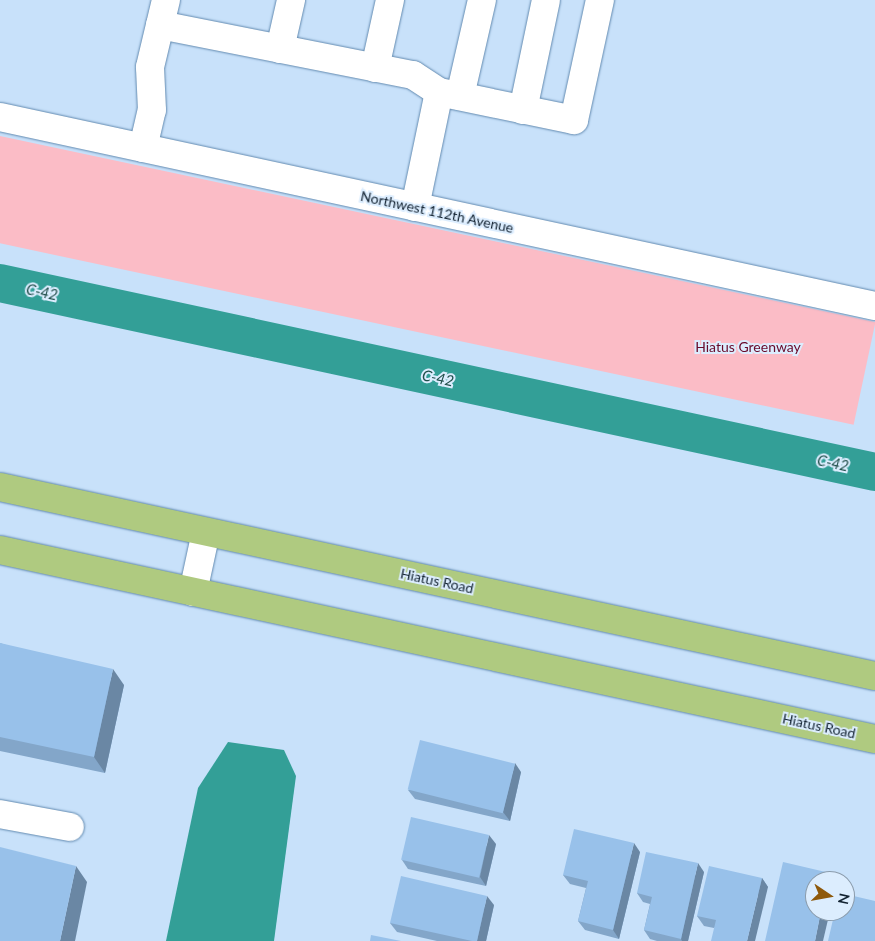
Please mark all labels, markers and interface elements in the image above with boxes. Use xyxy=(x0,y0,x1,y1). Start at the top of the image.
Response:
street label: Northwest 112th Avenue xyxy=(359,188,515,236)
water label: C-42 xyxy=(25,280,59,304)
park label: Hiatus Greenway xyxy=(695,339,801,355)
water label: C-42 xyxy=(421,366,455,390)
water label: C-42 xyxy=(816,451,850,475)
street label: Hiatus Road xyxy=(399,565,475,597)
street label: Hiatus Road xyxy=(781,710,857,742)
north arrow xyxy=(805,871,855,921)
text: N xyxy=(835,892,854,906)

